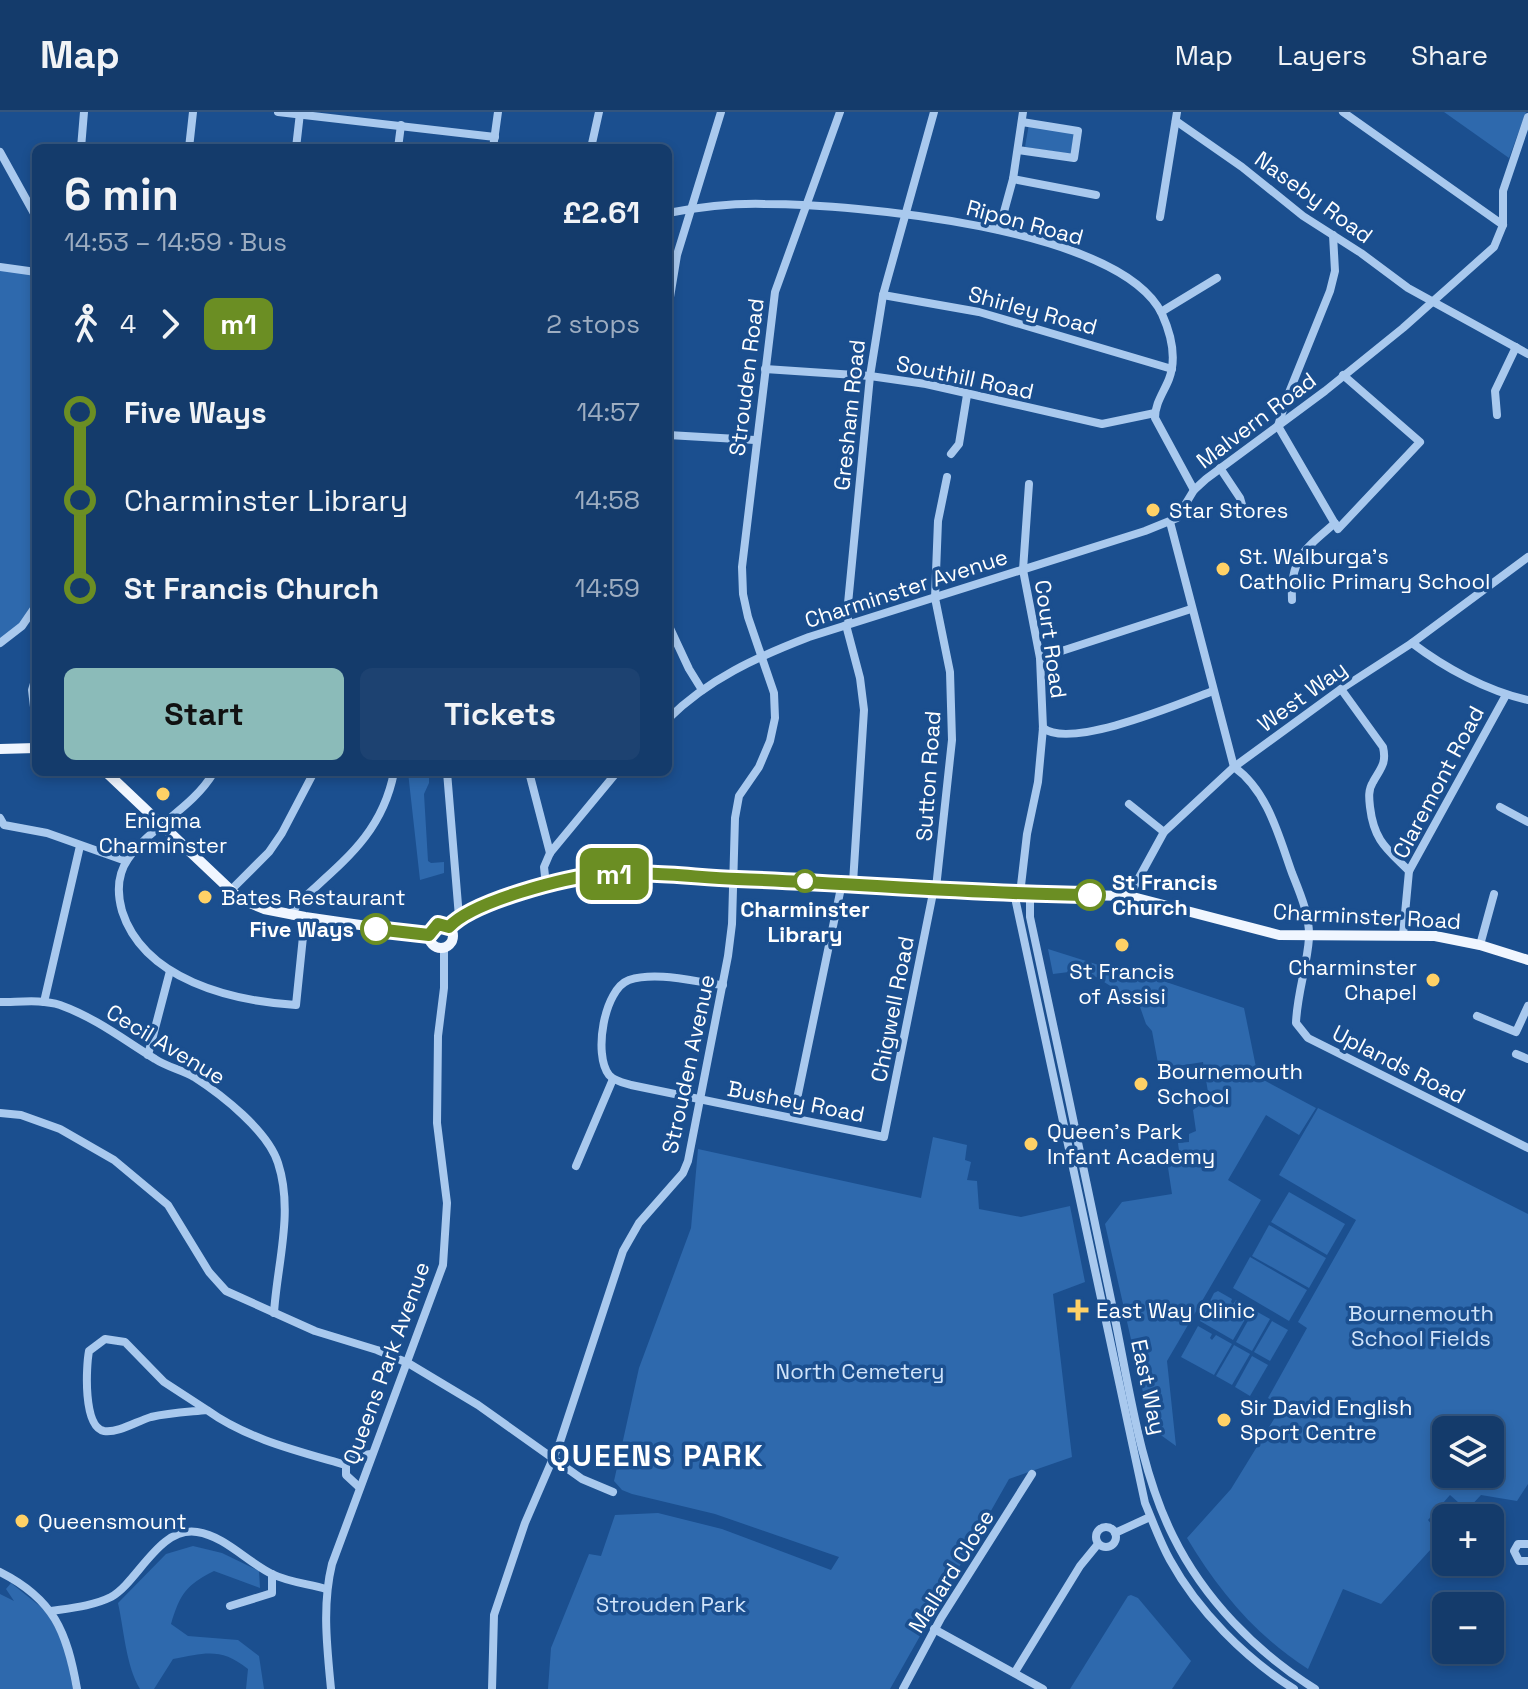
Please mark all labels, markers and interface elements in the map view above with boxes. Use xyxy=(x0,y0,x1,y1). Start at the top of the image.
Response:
text: Map xyxy=(40,31,120,79)
text: Map xyxy=(1175,37,1233,73)
text: Layers xyxy=(1277,37,1367,73)
text: Share xyxy=(1411,37,1488,73)
street label: Naseby Road xyxy=(1250,145,1378,249)
text: 6 min xyxy=(64,167,179,223)
text: £2.61 xyxy=(562,193,640,232)
street label: Ripon Road xyxy=(963,193,1087,251)
text: 14:53 – 14:59 · Bus xyxy=(64,225,287,259)
street label: Shirley Road xyxy=(966,279,1100,341)
street label: Strouden Road xyxy=(722,296,770,458)
icon: walk xyxy=(64,302,108,346)
icon: forward xyxy=(148,302,192,346)
text: m1 xyxy=(220,306,257,342)
text: 4 xyxy=(120,307,136,341)
text: 2 stops xyxy=(546,307,640,341)
street label: Gresham Road xyxy=(827,338,871,492)
street label: Southill Road xyxy=(894,349,1036,405)
street label: Malvern Road xyxy=(1190,366,1322,474)
text: Five Ways xyxy=(124,393,267,432)
text: 14:57 xyxy=(576,395,640,429)
text: Charminster Library xyxy=(124,481,408,520)
text: 14:58 xyxy=(575,483,640,517)
place label: Star Stores xyxy=(1169,496,1288,524)
marker: Star Stores xyxy=(1144,501,1162,519)
street label: Charminster Avenue xyxy=(801,542,1011,634)
place label: St. Walburga's Catholic Primary School xyxy=(1239,542,1490,595)
marker: St. Walburga's Catholic Primary School xyxy=(1214,560,1232,578)
text: St Francis Church xyxy=(124,569,379,608)
text: 14:59 xyxy=(575,571,640,605)
street label: Court Road xyxy=(1029,578,1073,700)
street label: West Way xyxy=(1252,654,1352,738)
button: Start xyxy=(64,668,344,760)
button: Tickets xyxy=(360,668,640,760)
street label: Claremont Road xyxy=(1386,701,1490,863)
street label: Sutton Road xyxy=(909,710,947,842)
marker: Enigma Charminster xyxy=(154,785,172,803)
place label: Enigma Charminster xyxy=(99,806,227,859)
line badge: m1 xyxy=(578,848,650,900)
text: m1 xyxy=(596,856,632,892)
place label: St Francis Church xyxy=(1112,868,1218,921)
marker: Charminster Library xyxy=(794,870,816,892)
marker: St Francis Church xyxy=(1075,880,1105,910)
place label: Bates Restaurant xyxy=(221,883,406,911)
marker: Bates Restaurant xyxy=(196,888,214,906)
place label: Charminster Library xyxy=(740,895,870,948)
street label: Charminster Road xyxy=(1272,897,1462,935)
marker: Five Ways xyxy=(361,914,391,944)
place label: Five Ways xyxy=(249,915,354,943)
street label: Chigwell Road xyxy=(864,934,920,1084)
marker: St Francis of Assisi xyxy=(1113,936,1131,954)
place label: Charminster Chapel xyxy=(1288,953,1417,1006)
place label: St Francis of Assisi xyxy=(1069,957,1175,1010)
marker: Charminster Chapel xyxy=(1424,971,1442,989)
street label: Strouden Avenue xyxy=(655,972,721,1156)
street label: Cecil Avenue xyxy=(101,997,231,1091)
street label: Uplands Road xyxy=(1328,1018,1470,1110)
place label: Bournemouth School xyxy=(1157,1057,1303,1110)
street label: Bushey Road xyxy=(725,1074,867,1128)
marker: Bournemouth School xyxy=(1132,1075,1150,1093)
place label: Queen's Park Infant Academy xyxy=(1047,1117,1215,1170)
marker: Queen's Park Infant Academy xyxy=(1022,1135,1040,1153)
street label: Queens Park Avenue xyxy=(336,1258,436,1468)
place label: East Way Clinic xyxy=(1096,1296,1255,1324)
marker: East Way Clinic xyxy=(1067,1299,1089,1321)
park label: Bournemouth School Fields xyxy=(1348,1299,1494,1352)
street label: East Way xyxy=(1125,1337,1173,1437)
park label: North Cemetery xyxy=(776,1357,944,1385)
place label: Sir David English Sport Centre xyxy=(1240,1393,1412,1446)
marker: Sir David English Sport Centre xyxy=(1215,1411,1233,1429)
map controls xyxy=(1432,1416,1504,1664)
button: layers xyxy=(1432,1416,1504,1488)
district label: QUEENS PARK xyxy=(550,1436,764,1475)
street label: Mallard Close xyxy=(902,1504,1000,1638)
button: + xyxy=(1432,1504,1504,1576)
place label: Queensmount xyxy=(38,1507,187,1535)
marker: Queensmount xyxy=(13,1512,31,1530)
park label: Strouden Park xyxy=(596,1590,746,1618)
button: − xyxy=(1432,1592,1504,1664)

